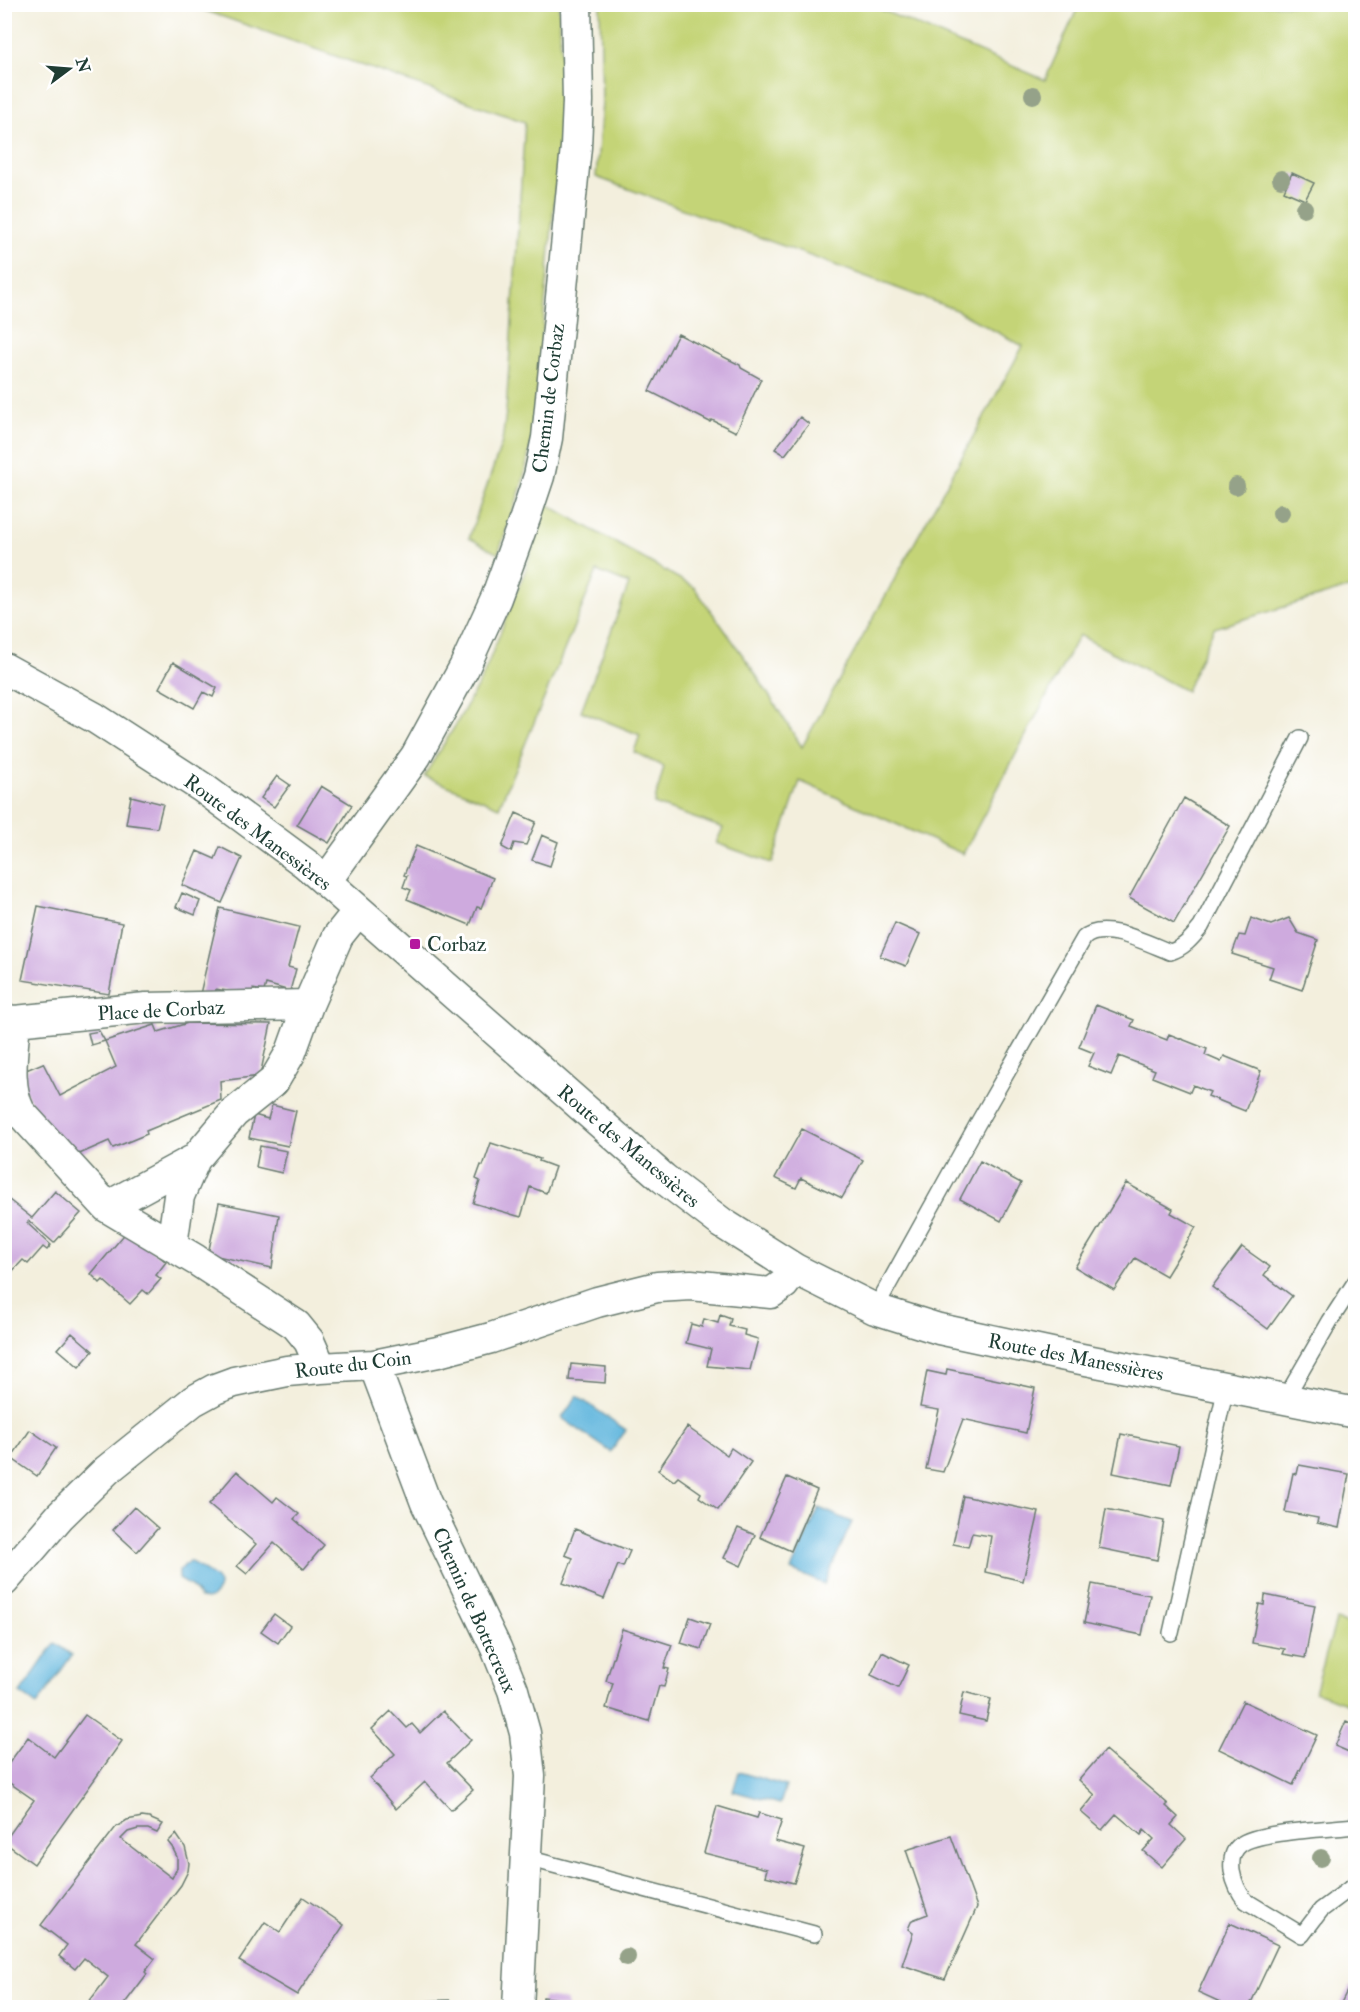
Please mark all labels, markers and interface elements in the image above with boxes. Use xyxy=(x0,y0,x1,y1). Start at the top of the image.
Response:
north arrow xyxy=(39,39,99,99)
text: N xyxy=(71,55,94,75)
street label: Chemin de Corbaz xyxy=(527,321,570,474)
street label: Route des Manessières xyxy=(179,769,337,896)
place label: Corbaz xyxy=(427,932,487,957)
marker: Corbaz xyxy=(408,937,422,951)
street label: Place de Corbaz xyxy=(97,995,226,1026)
street label: Route des Manessières xyxy=(552,1079,705,1213)
street label: Route des Manessières xyxy=(986,1328,1166,1387)
street label: Route du Coin xyxy=(293,1345,413,1384)
street label: Chemin de Bottecreux xyxy=(427,1524,522,1697)

